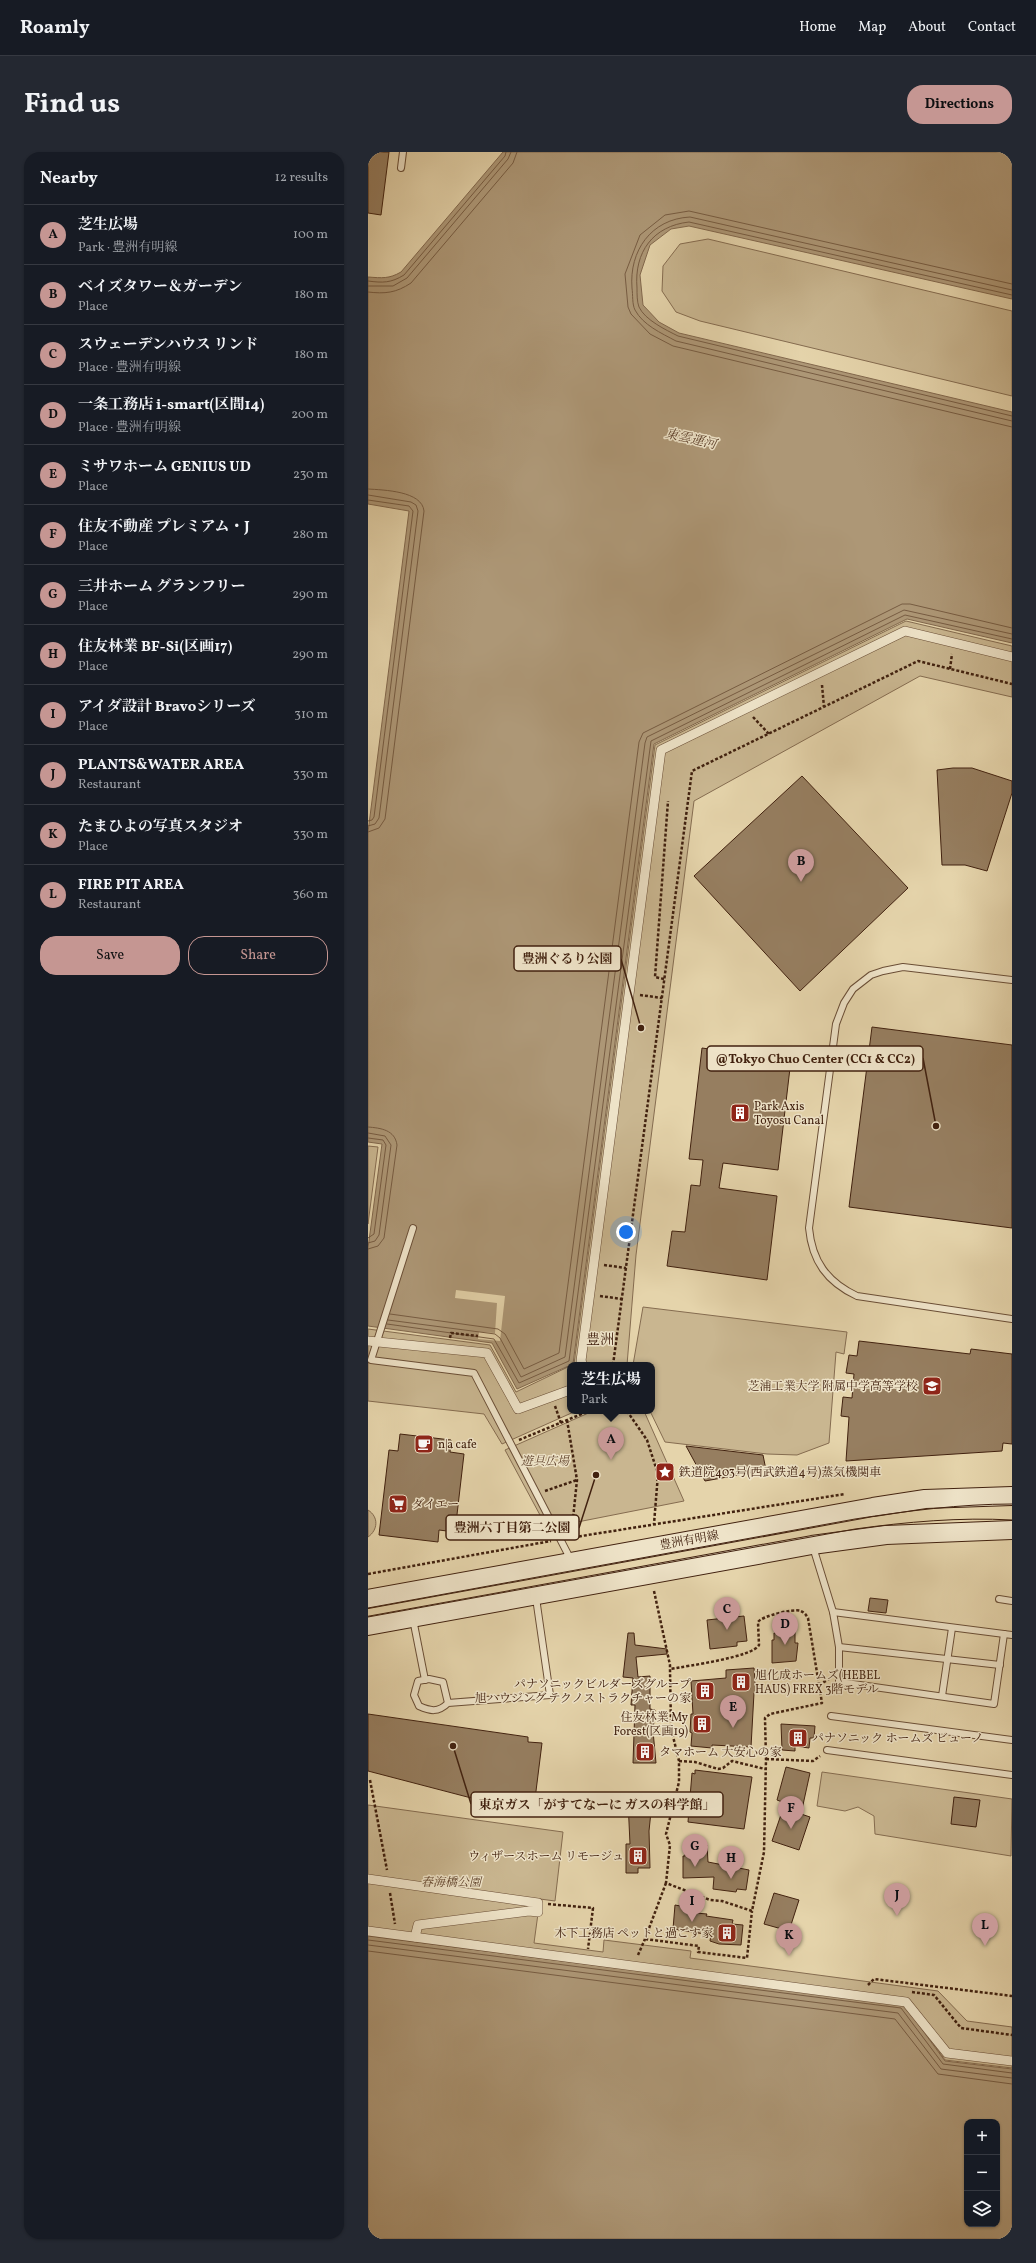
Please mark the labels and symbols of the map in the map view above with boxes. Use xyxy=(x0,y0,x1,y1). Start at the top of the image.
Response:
water label: 東雲運河 xyxy=(663,425,720,455)
pin: B xyxy=(788,849,814,882)
callout: 豊洲ぐるり公園 xyxy=(514,946,621,971)
text: 豊洲ぐるり公園 xyxy=(521,951,613,969)
callout: @Tokyo Chuo Center (CC1 & CC2) xyxy=(707,1046,923,1071)
text: @Tokyo Chuo Center (CC1 & CC2) xyxy=(715,1051,915,1069)
place label: Park Axis Toyosu Canal xyxy=(754,1099,824,1129)
building icon: Park Axis Toyosu Canal xyxy=(729,1102,751,1124)
your location xyxy=(616,1222,636,1242)
district label: 豊洲 xyxy=(586,1331,614,1350)
school or university icon: 芝浦工業大学 附属中学高等学校 xyxy=(921,1375,943,1397)
place label: 芝浦工業大学 附属中学高等学校 xyxy=(748,1379,918,1395)
pin: A xyxy=(598,1427,624,1460)
cafe icon: n|a cafe xyxy=(413,1433,435,1455)
place label: n|a cafe xyxy=(438,1437,477,1453)
park label: 遊具広場 xyxy=(521,1454,570,1470)
place icon: 鉄道院403号(西武鉄道4号)蒸気機関車 xyxy=(654,1461,676,1483)
place label: 鉄道院403号(西武鉄道4号)蒸気機関車 xyxy=(678,1465,881,1481)
supermarket icon: ダイエー xyxy=(387,1493,409,1515)
place label: ダイエー xyxy=(412,1497,459,1513)
callout: 豊洲六丁目第二公園 xyxy=(446,1515,579,1540)
text: 豊洲六丁目第二公園 xyxy=(453,1520,571,1538)
street label: 豊洲有明線 xyxy=(658,1528,720,1554)
pin: C xyxy=(714,1597,740,1630)
pin: D xyxy=(772,1612,798,1645)
place label: 旭化成ホームズ(HEBEL HAUS) FREX 3階モデル xyxy=(755,1668,880,1698)
building icon: 旭化成ホームズ(HEBEL HAUS) FREX 3階モデル xyxy=(730,1671,752,1693)
place label: パナソニックビルダーズグループ 旭ハウジング テクノストラクチャーの家 xyxy=(475,1677,691,1707)
building icon: パナソニックビルダーズグループ 旭ハウジング テクノストラクチャーの家 xyxy=(694,1680,716,1702)
pin: E xyxy=(720,1695,746,1728)
place label: 住友林業 My Forest(区画19) xyxy=(614,1710,689,1740)
building icon: 住友林業 My Forest(区画19) xyxy=(691,1713,713,1735)
building icon: パナソニック ホームズ ビューノ xyxy=(787,1727,809,1749)
place label: パナソニック ホームズ ビューノ xyxy=(812,1731,984,1747)
building icon: タマホーム 大安心の家 xyxy=(634,1741,656,1763)
place label: タマホーム 大安心の家 xyxy=(659,1745,781,1761)
callout: 東京ガス「がすてなーに ガスの科学館」 xyxy=(471,1792,723,1817)
pin: F xyxy=(778,1796,804,1829)
text: 東京ガス「がすてなーに ガスの科学館」 xyxy=(479,1797,716,1815)
pin: G xyxy=(682,1834,708,1867)
building icon: ウィザースホーム リモージュ xyxy=(627,1845,649,1867)
pin: H xyxy=(718,1846,744,1879)
place label: ウィザースホーム リモージュ xyxy=(468,1849,624,1865)
park label: 春海橋公園 xyxy=(421,1875,483,1891)
pin: J xyxy=(884,1883,910,1916)
pin: I xyxy=(679,1889,705,1922)
pin: L xyxy=(972,1913,998,1946)
building icon: 木下工務店 ペットと過ごす家 xyxy=(716,1922,738,1944)
pin: K xyxy=(776,1923,802,1956)
place label: 木下工務店 ペットと過ごす家 xyxy=(555,1926,713,1942)

